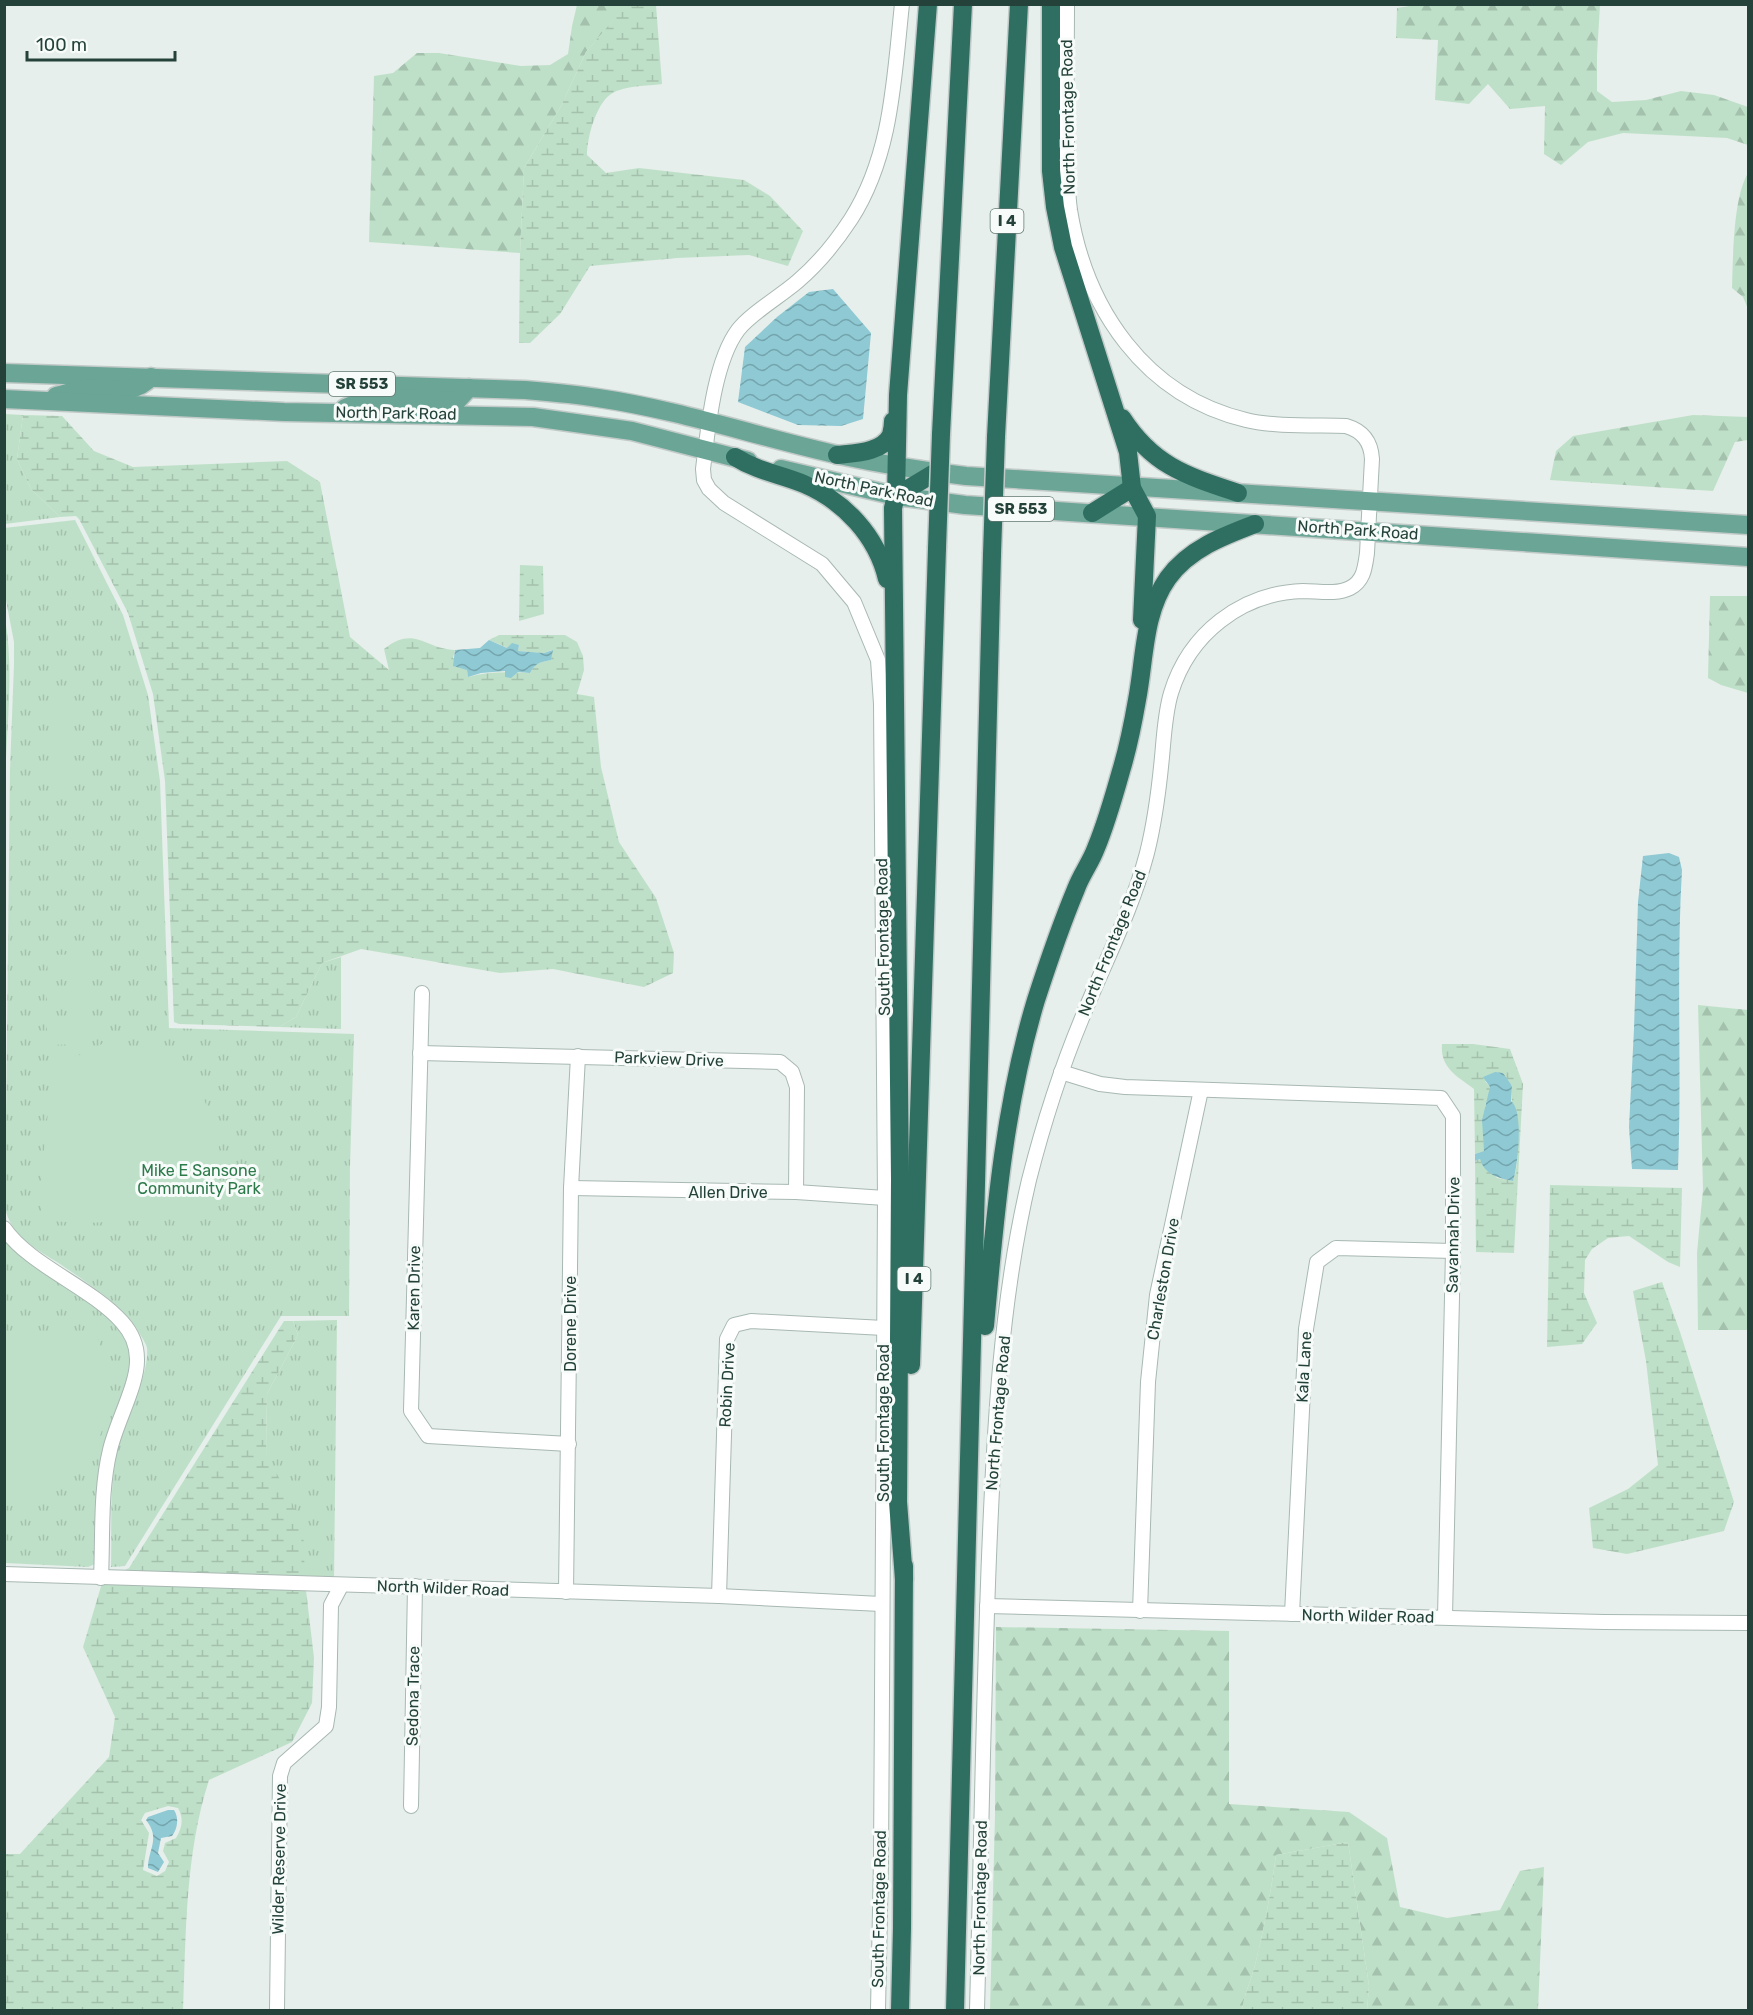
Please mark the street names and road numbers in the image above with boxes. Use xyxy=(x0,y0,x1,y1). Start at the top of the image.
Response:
street label: North Frontage Road xyxy=(1057,39,1079,195)
road number: I 4 xyxy=(990,209,1024,233)
road number: SR 553 xyxy=(329,372,395,396)
street label: North Park Road xyxy=(335,402,457,424)
street label: North Park Road xyxy=(813,467,935,511)
road number: SR 553 xyxy=(988,497,1054,521)
street label: North Park Road xyxy=(1297,516,1419,544)
street label: South Frontage Road xyxy=(872,858,894,1016)
street label: North Frontage Road xyxy=(1074,867,1150,1019)
street label: Parkview Drive xyxy=(614,1048,724,1070)
street label: Savannah Drive xyxy=(1442,1177,1464,1293)
street label: Allen Drive xyxy=(688,1183,768,1202)
street label: Charleston Drive xyxy=(1143,1216,1183,1342)
street label: Karen Drive xyxy=(404,1245,424,1331)
road number: I 4 xyxy=(898,1267,930,1291)
street label: Dorene Drive xyxy=(561,1276,580,1372)
street label: Kala Lane xyxy=(1293,1331,1315,1403)
street label: North Frontage Road xyxy=(982,1335,1014,1491)
street label: Robin Drive xyxy=(715,1342,739,1428)
street label: South Frontage Road xyxy=(874,1344,893,1502)
street label: North Wilder Road xyxy=(376,1576,510,1600)
street label: North Wilder Road xyxy=(1302,1605,1434,1627)
street label: Sedona Trace xyxy=(403,1646,423,1746)
street label: Wilder Reserve Drive xyxy=(268,1783,290,1935)
street label: North Frontage Road xyxy=(969,1820,991,1976)
street label: South Frontage Road xyxy=(868,1830,890,1988)

